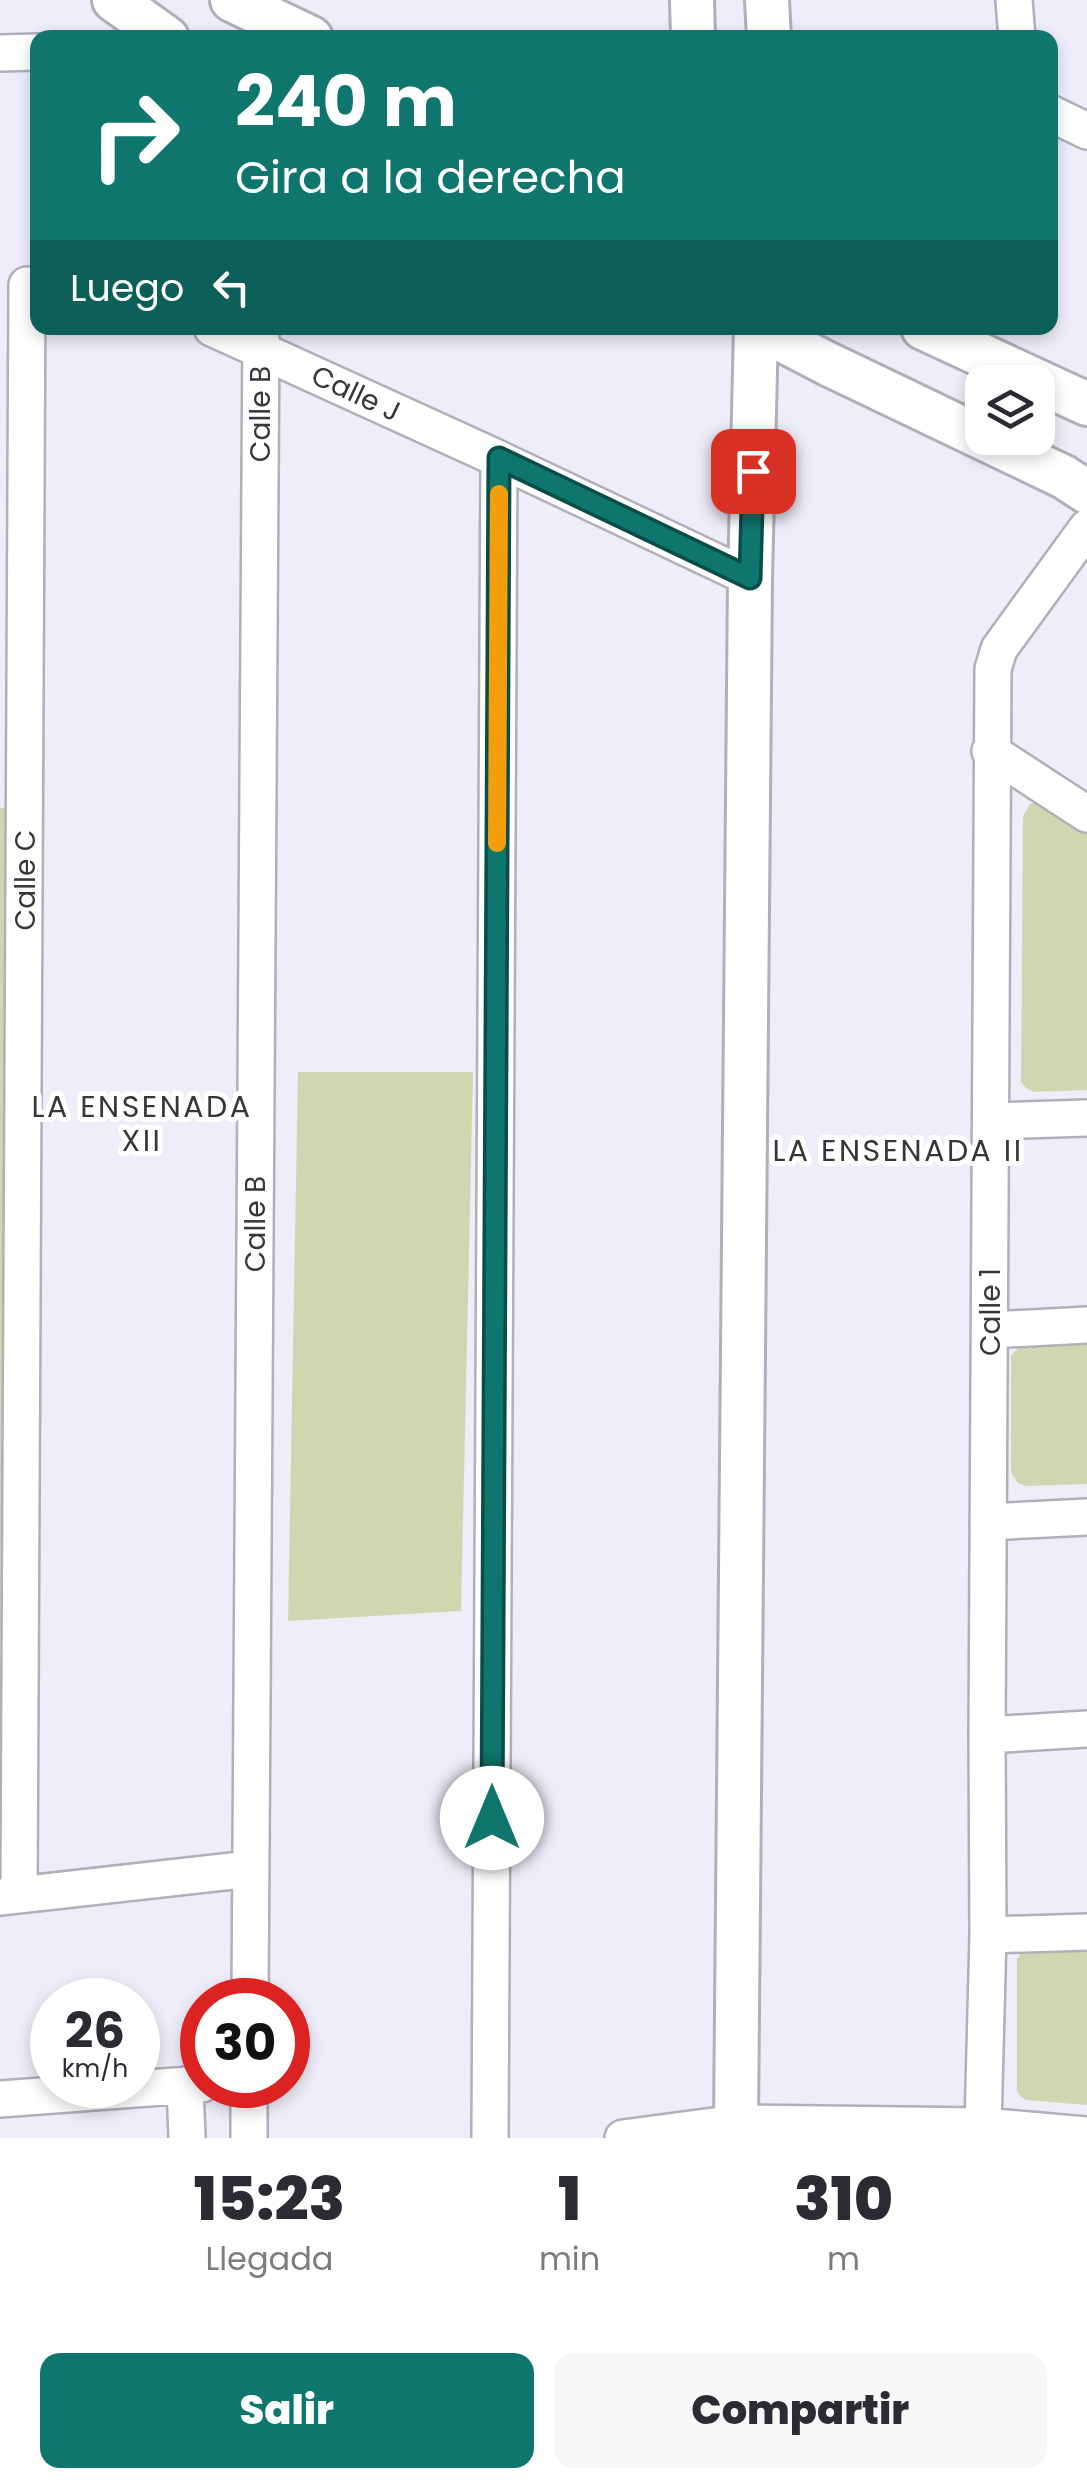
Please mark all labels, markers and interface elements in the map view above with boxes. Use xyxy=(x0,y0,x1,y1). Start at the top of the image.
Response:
text: 240 m xyxy=(235,52,457,151)
icon: right xyxy=(70,70,200,200)
text: Gira a la derecha xyxy=(235,146,626,209)
icon: left xyxy=(204,260,259,315)
text: Luego xyxy=(70,261,184,314)
street label: Calle J xyxy=(305,356,407,431)
map controls xyxy=(965,365,1055,455)
button: layers xyxy=(965,365,1055,455)
street label: Calle B xyxy=(241,366,280,462)
pin xyxy=(711,429,796,514)
icon: arrive xyxy=(726,444,781,499)
street label: Calle C xyxy=(6,830,45,930)
district label: LA ENSENADA XII xyxy=(32,1085,252,1162)
district label: LA ENSENADA II xyxy=(772,1129,1024,1172)
street label: Calle B xyxy=(236,1176,275,1272)
street label: Calle 1 xyxy=(971,1268,1010,1356)
position arrow xyxy=(440,1766,544,1870)
speed limit sign: 30 xyxy=(180,1978,310,2108)
text: 26 xyxy=(65,1995,125,2066)
text: km/h xyxy=(62,2051,128,2086)
text: 15:23 xyxy=(194,2157,345,2241)
text: 1 xyxy=(558,2157,581,2241)
text: 310 xyxy=(794,2157,893,2241)
text: Llegada xyxy=(205,2236,333,2281)
text: min xyxy=(539,2236,600,2281)
text: m xyxy=(827,2236,860,2281)
button: Salir xyxy=(40,2353,534,2468)
button: Compartir xyxy=(554,2353,1047,2468)

